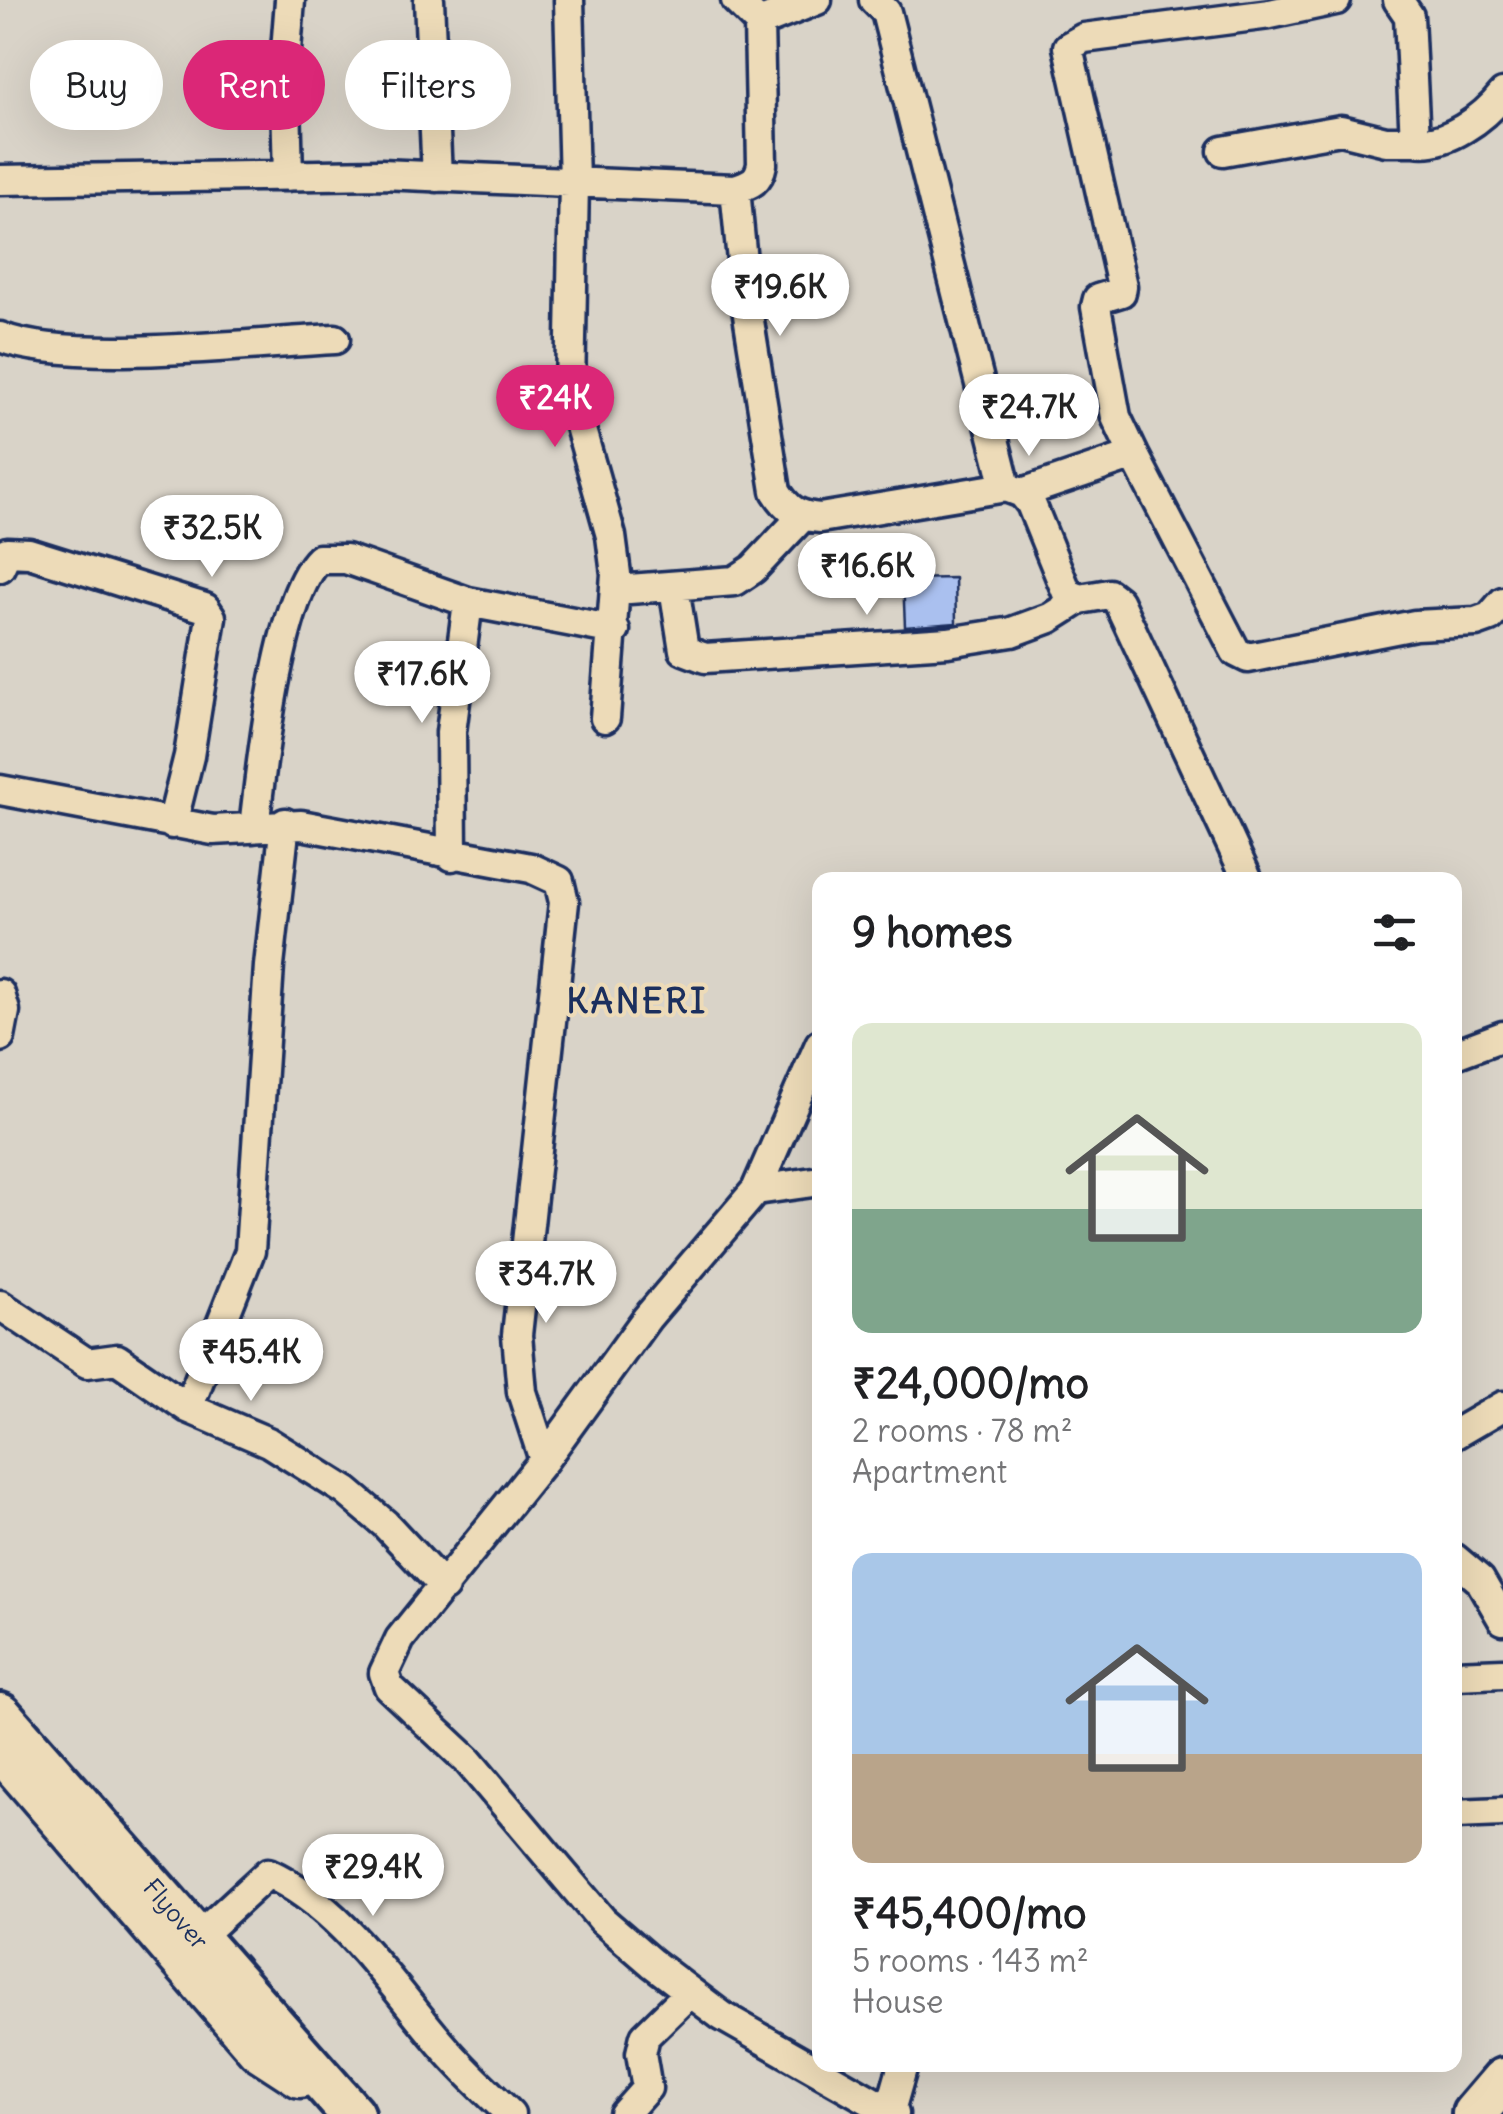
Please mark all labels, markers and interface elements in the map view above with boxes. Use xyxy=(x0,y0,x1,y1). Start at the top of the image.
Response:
chip: Buy xyxy=(30,40,163,130)
chip: Rent xyxy=(183,40,325,130)
chip: Filters xyxy=(345,40,511,130)
pin: ₹19.6K xyxy=(699,254,861,339)
text: ₹19.6K xyxy=(733,266,827,307)
pin: ₹24K xyxy=(496,365,614,450)
pin: ₹24.7K xyxy=(948,374,1110,459)
text: ₹24K xyxy=(518,377,592,418)
text: ₹24.7K xyxy=(981,386,1077,427)
pin: ₹32.5K xyxy=(131,495,293,580)
text: ₹32.5K xyxy=(163,507,261,548)
pin: ₹16.6K xyxy=(786,533,948,618)
text: ₹16.6K xyxy=(820,545,914,586)
pin: ₹17.6K xyxy=(341,641,503,726)
text: ₹17.6K xyxy=(376,653,468,694)
icon: filters xyxy=(1367,905,1422,960)
text: 9 homes xyxy=(852,906,1013,958)
district label: KANERI xyxy=(566,978,708,1022)
icon: home xyxy=(1047,1088,1227,1268)
pin: ₹34.7K xyxy=(465,1241,627,1326)
text: ₹34.7K xyxy=(497,1253,595,1294)
pin: ₹45.4K xyxy=(170,1319,332,1404)
text: ₹45.4K xyxy=(201,1331,301,1372)
text: ₹24,000/mo xyxy=(852,1357,1089,1409)
text: 2 rooms · 78 m² xyxy=(852,1410,1073,1451)
text: Apartment xyxy=(852,1451,1007,1492)
icon: home xyxy=(1047,1618,1227,1798)
pin: ₹29.4K xyxy=(292,1834,454,1919)
text: ₹29.4K xyxy=(324,1846,422,1887)
street label: Flyover xyxy=(136,1872,216,1956)
text: ₹45,400/mo xyxy=(852,1887,1087,1939)
text: 5 rooms · 143 m² xyxy=(852,1940,1089,1981)
text: House xyxy=(852,1981,943,2022)

